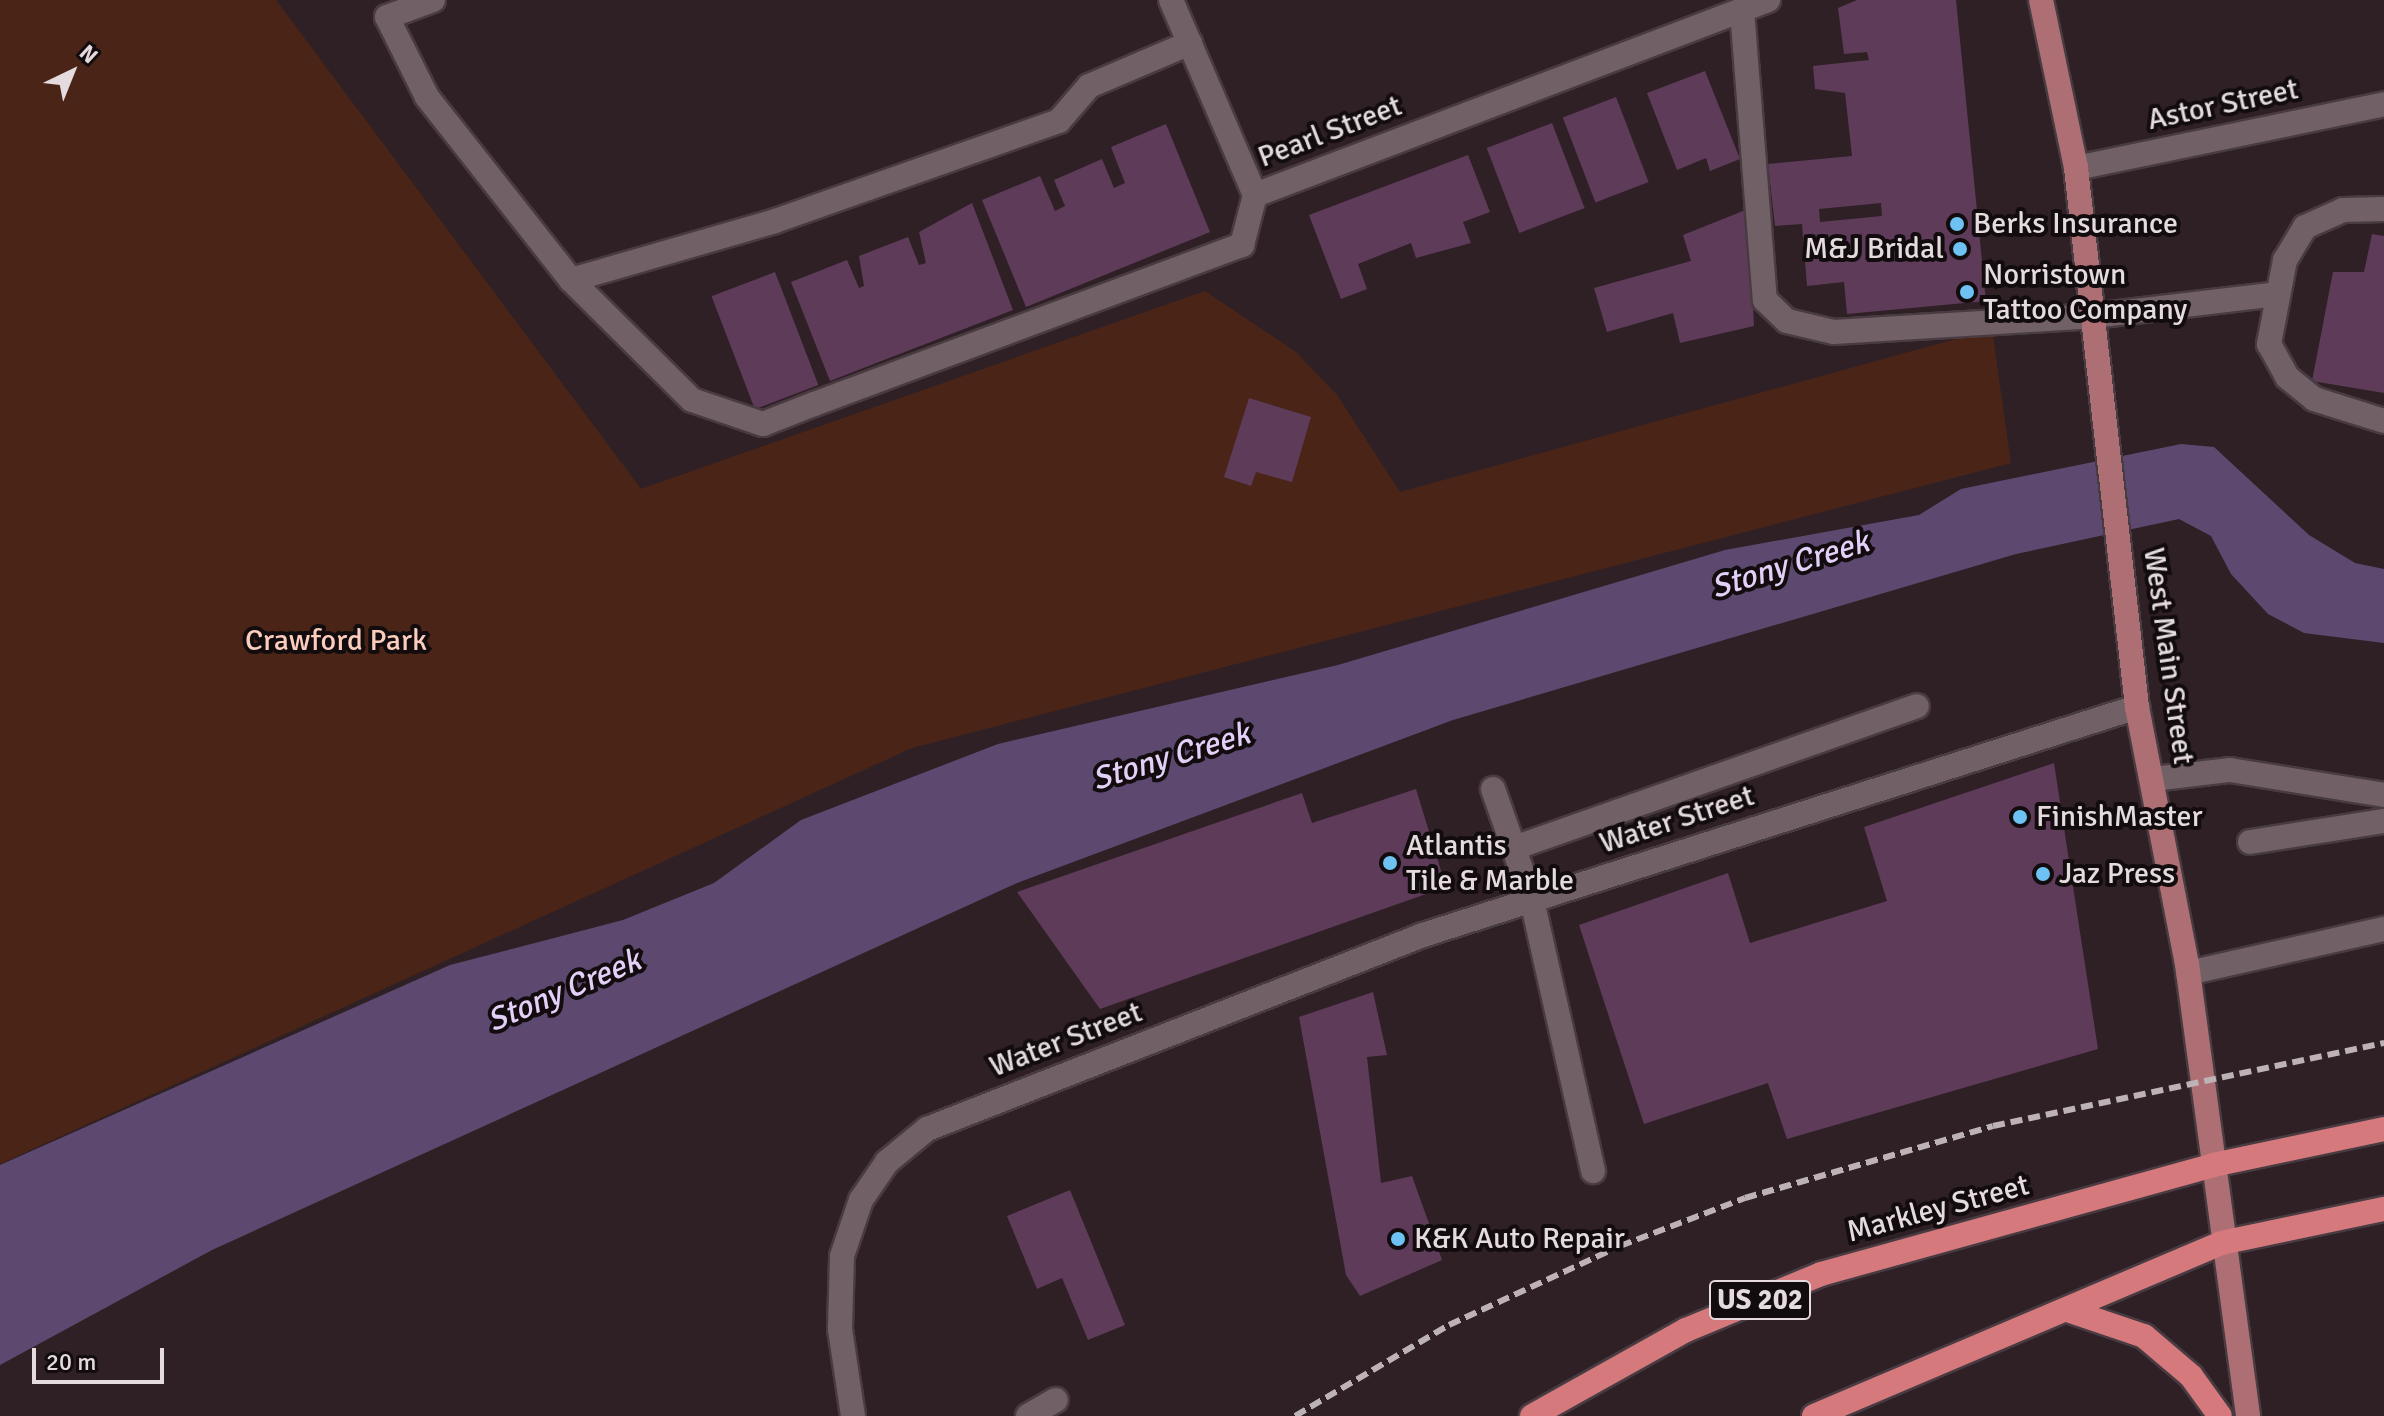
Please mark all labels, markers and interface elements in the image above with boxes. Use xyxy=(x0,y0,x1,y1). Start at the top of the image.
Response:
north arrow xyxy=(32,32,112,112)
text: N xyxy=(74,39,104,69)
street label: Astor Street xyxy=(2144,71,2302,139)
street label: Pearl Street xyxy=(1253,88,1407,176)
place label: Berks Insurance xyxy=(1973,206,2178,242)
marker: Berks Insurance xyxy=(1948,215,1966,233)
place label: M&J Bridal xyxy=(1804,231,1944,267)
marker: M&J Bridal xyxy=(1951,240,1969,258)
place label: Norristown Tattoo Company xyxy=(1983,257,2187,328)
marker: Norristown Tattoo Company xyxy=(1958,283,1976,301)
water label: Stony Creek xyxy=(1707,523,1873,607)
street label: West Main Street xyxy=(2135,545,2201,767)
park label: Crawford Park xyxy=(245,623,427,659)
water label: Stony Creek xyxy=(1088,715,1254,799)
street label: Water Street xyxy=(1595,778,1759,862)
place label: FinishMaster xyxy=(2036,799,2203,835)
marker: FinishMaster xyxy=(2011,808,2029,826)
place label: Atlantis Tile & Marble xyxy=(1406,828,1574,898)
marker: Atlantis Tile & Marble xyxy=(1381,854,1399,872)
place label: Jaz Press xyxy=(2059,856,2175,892)
marker: Jaz Press xyxy=(2034,865,2052,883)
water label: Stony Creek xyxy=(482,942,646,1040)
street label: Water Street xyxy=(985,994,1147,1086)
street label: Markley Street xyxy=(1843,1167,2033,1251)
place label: K&K Auto Repair xyxy=(1414,1221,1625,1257)
marker: K&K Auto Repair xyxy=(1389,1230,1407,1248)
road number: US 202 xyxy=(1708,1276,1812,1324)
scale bar xyxy=(36,1332,168,1382)
text: 20 m xyxy=(46,1347,96,1377)

